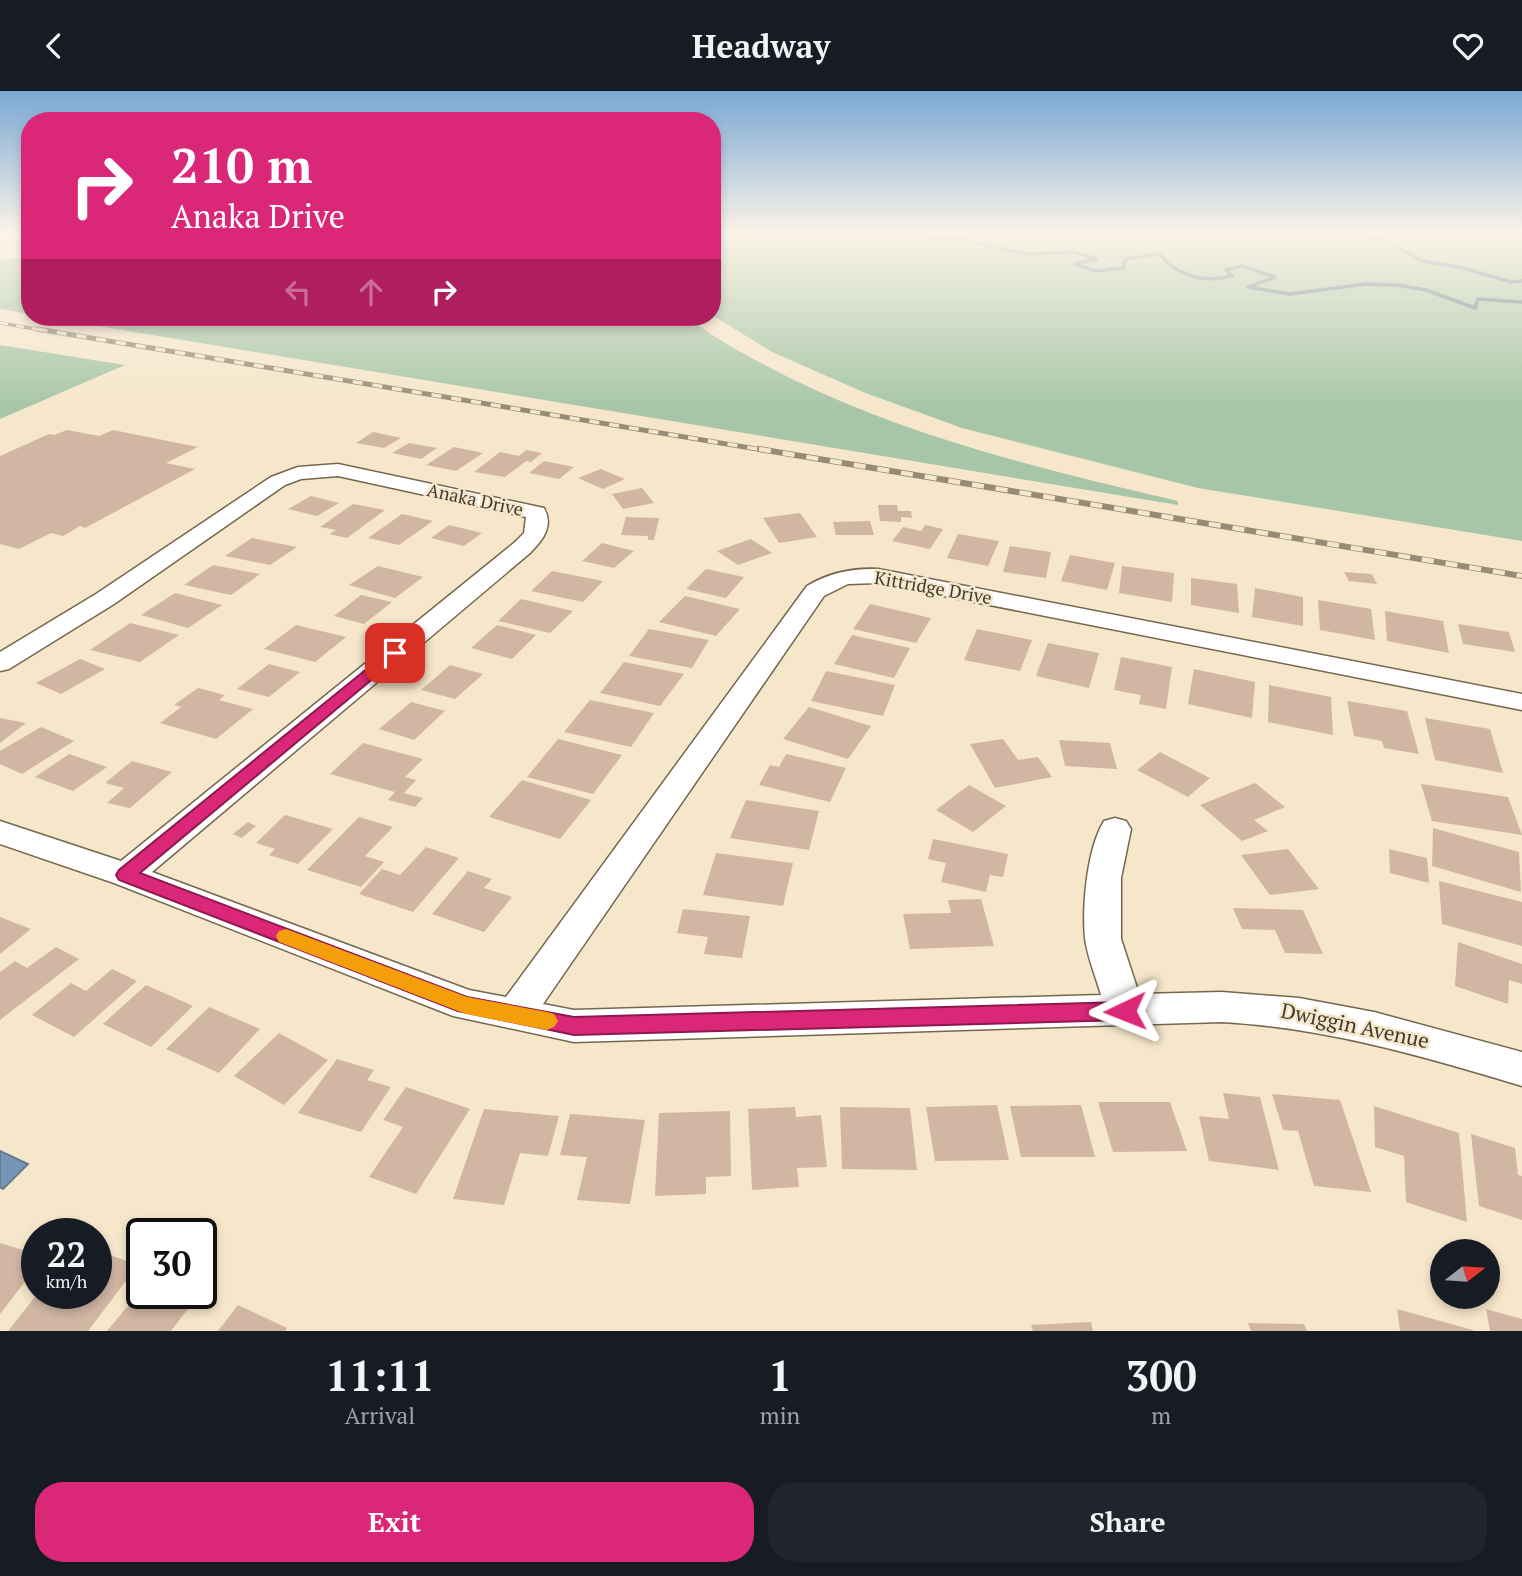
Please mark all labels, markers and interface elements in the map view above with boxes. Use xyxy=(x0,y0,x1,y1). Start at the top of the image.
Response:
text: Headway xyxy=(692,25,830,67)
icon: back xyxy=(35,27,73,65)
icon: heart xyxy=(1449,27,1487,65)
text: 210 m xyxy=(171,132,313,197)
icon: right xyxy=(56,140,147,231)
text: Anaka Drive xyxy=(171,195,345,237)
icon: left xyxy=(279,273,317,311)
icon: ahead xyxy=(352,273,390,311)
icon: right xyxy=(425,273,463,311)
street label: Anaka Drive xyxy=(425,477,526,521)
street label: Kittridge Drive xyxy=(873,565,994,609)
pin xyxy=(365,623,425,683)
icon: arrive xyxy=(376,634,414,672)
position arrow xyxy=(1088,974,1162,1048)
street label: Dwiggin Avenue xyxy=(1279,996,1432,1054)
speed limit sign: 30 xyxy=(126,1218,217,1309)
text: 22 xyxy=(47,1231,86,1277)
north arrow xyxy=(1430,1239,1500,1309)
map controls xyxy=(1430,1239,1500,1309)
text: km/h xyxy=(46,1269,87,1293)
text: 11:11 xyxy=(325,1347,435,1403)
text: 1 xyxy=(768,1347,792,1403)
text: 300 xyxy=(1126,1347,1197,1403)
text: Arrival xyxy=(345,1400,415,1431)
text: min xyxy=(760,1400,800,1431)
text: m xyxy=(1151,1400,1171,1431)
button: Exit xyxy=(35,1482,754,1562)
button: Share xyxy=(768,1482,1487,1562)

